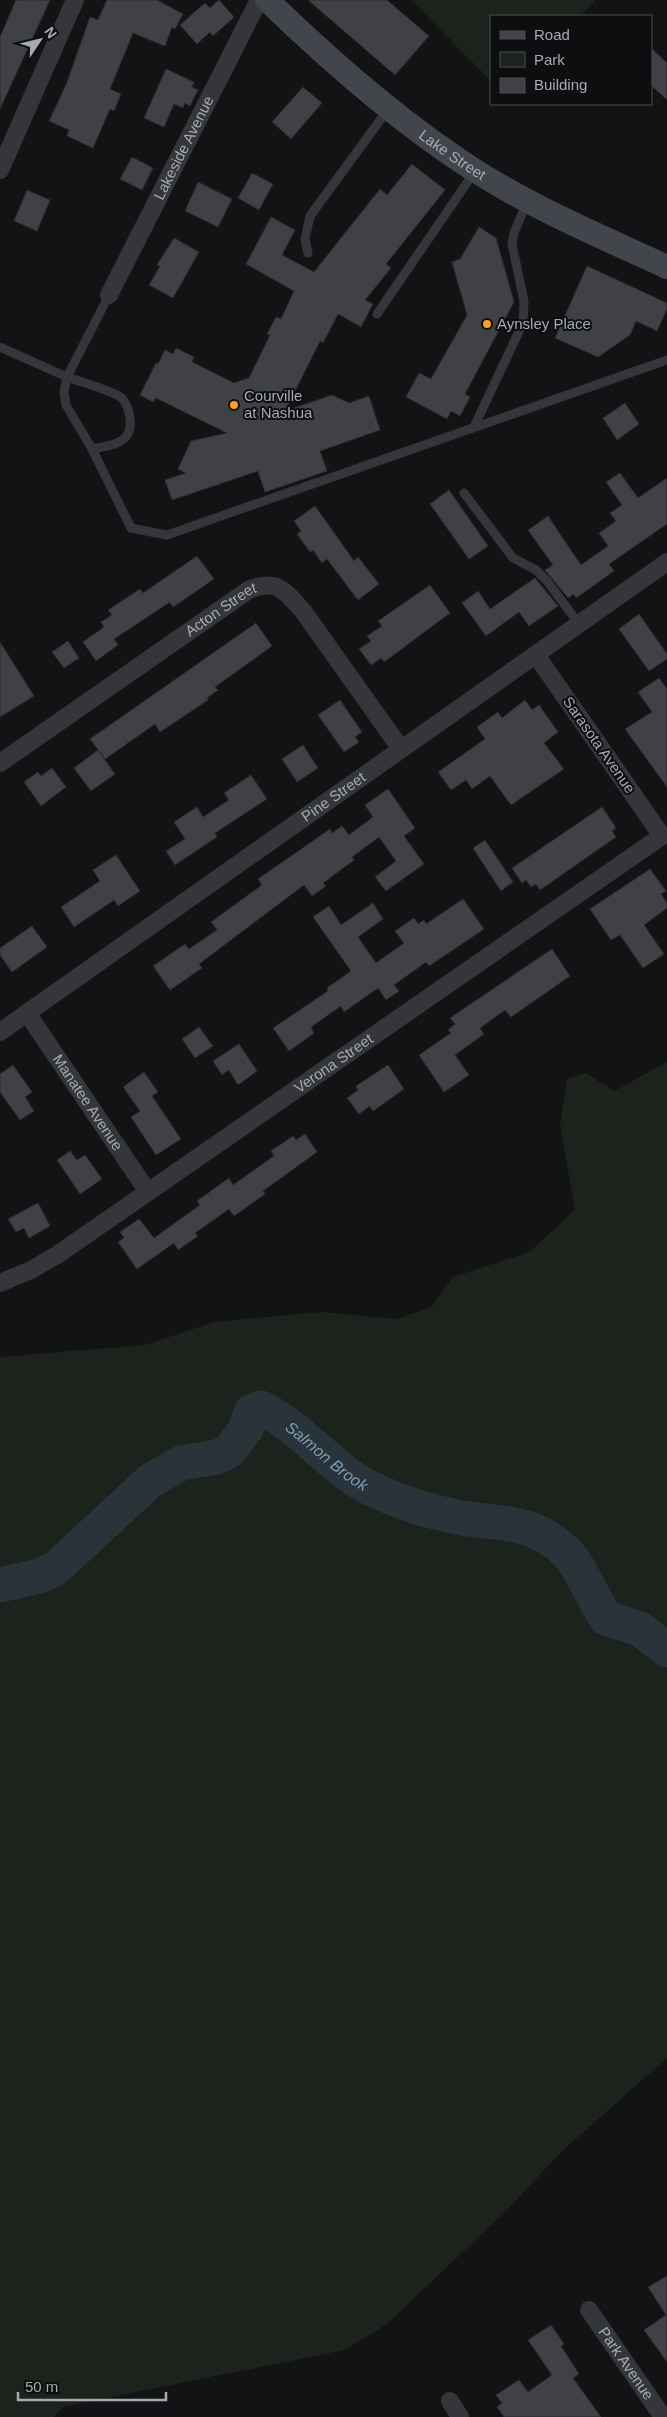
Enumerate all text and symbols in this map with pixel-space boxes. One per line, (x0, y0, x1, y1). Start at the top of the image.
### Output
north arrow (15, 15, 65, 65)
legend (490, 15, 652, 105)
text: N (41, 24, 60, 41)
text: Road (534, 26, 570, 43)
text: Park (534, 51, 565, 68)
text: Building (534, 76, 587, 93)
street label: Lakeside Avenue (150, 93, 217, 202)
street label: Lake Street (416, 126, 490, 184)
place label: Aynsley Place (497, 315, 591, 332)
marker: Aynsley Place (481, 318, 493, 330)
place label: Courville at Nashua (244, 387, 313, 421)
marker: Courville at Nashua (228, 399, 240, 411)
street label: Acton Street (182, 578, 259, 639)
street label: Sarasota Avenue (560, 693, 639, 796)
street label: Pine Street (298, 768, 369, 825)
street label: Verona Street (291, 1029, 376, 1096)
street label: Manatee Avenue (49, 1051, 126, 1153)
water label: Salmon Brook (282, 1418, 372, 1495)
street label: Park Avenue (595, 2323, 657, 2403)
scale bar (18, 2370, 165, 2402)
text: 50 m (25, 2378, 58, 2395)

